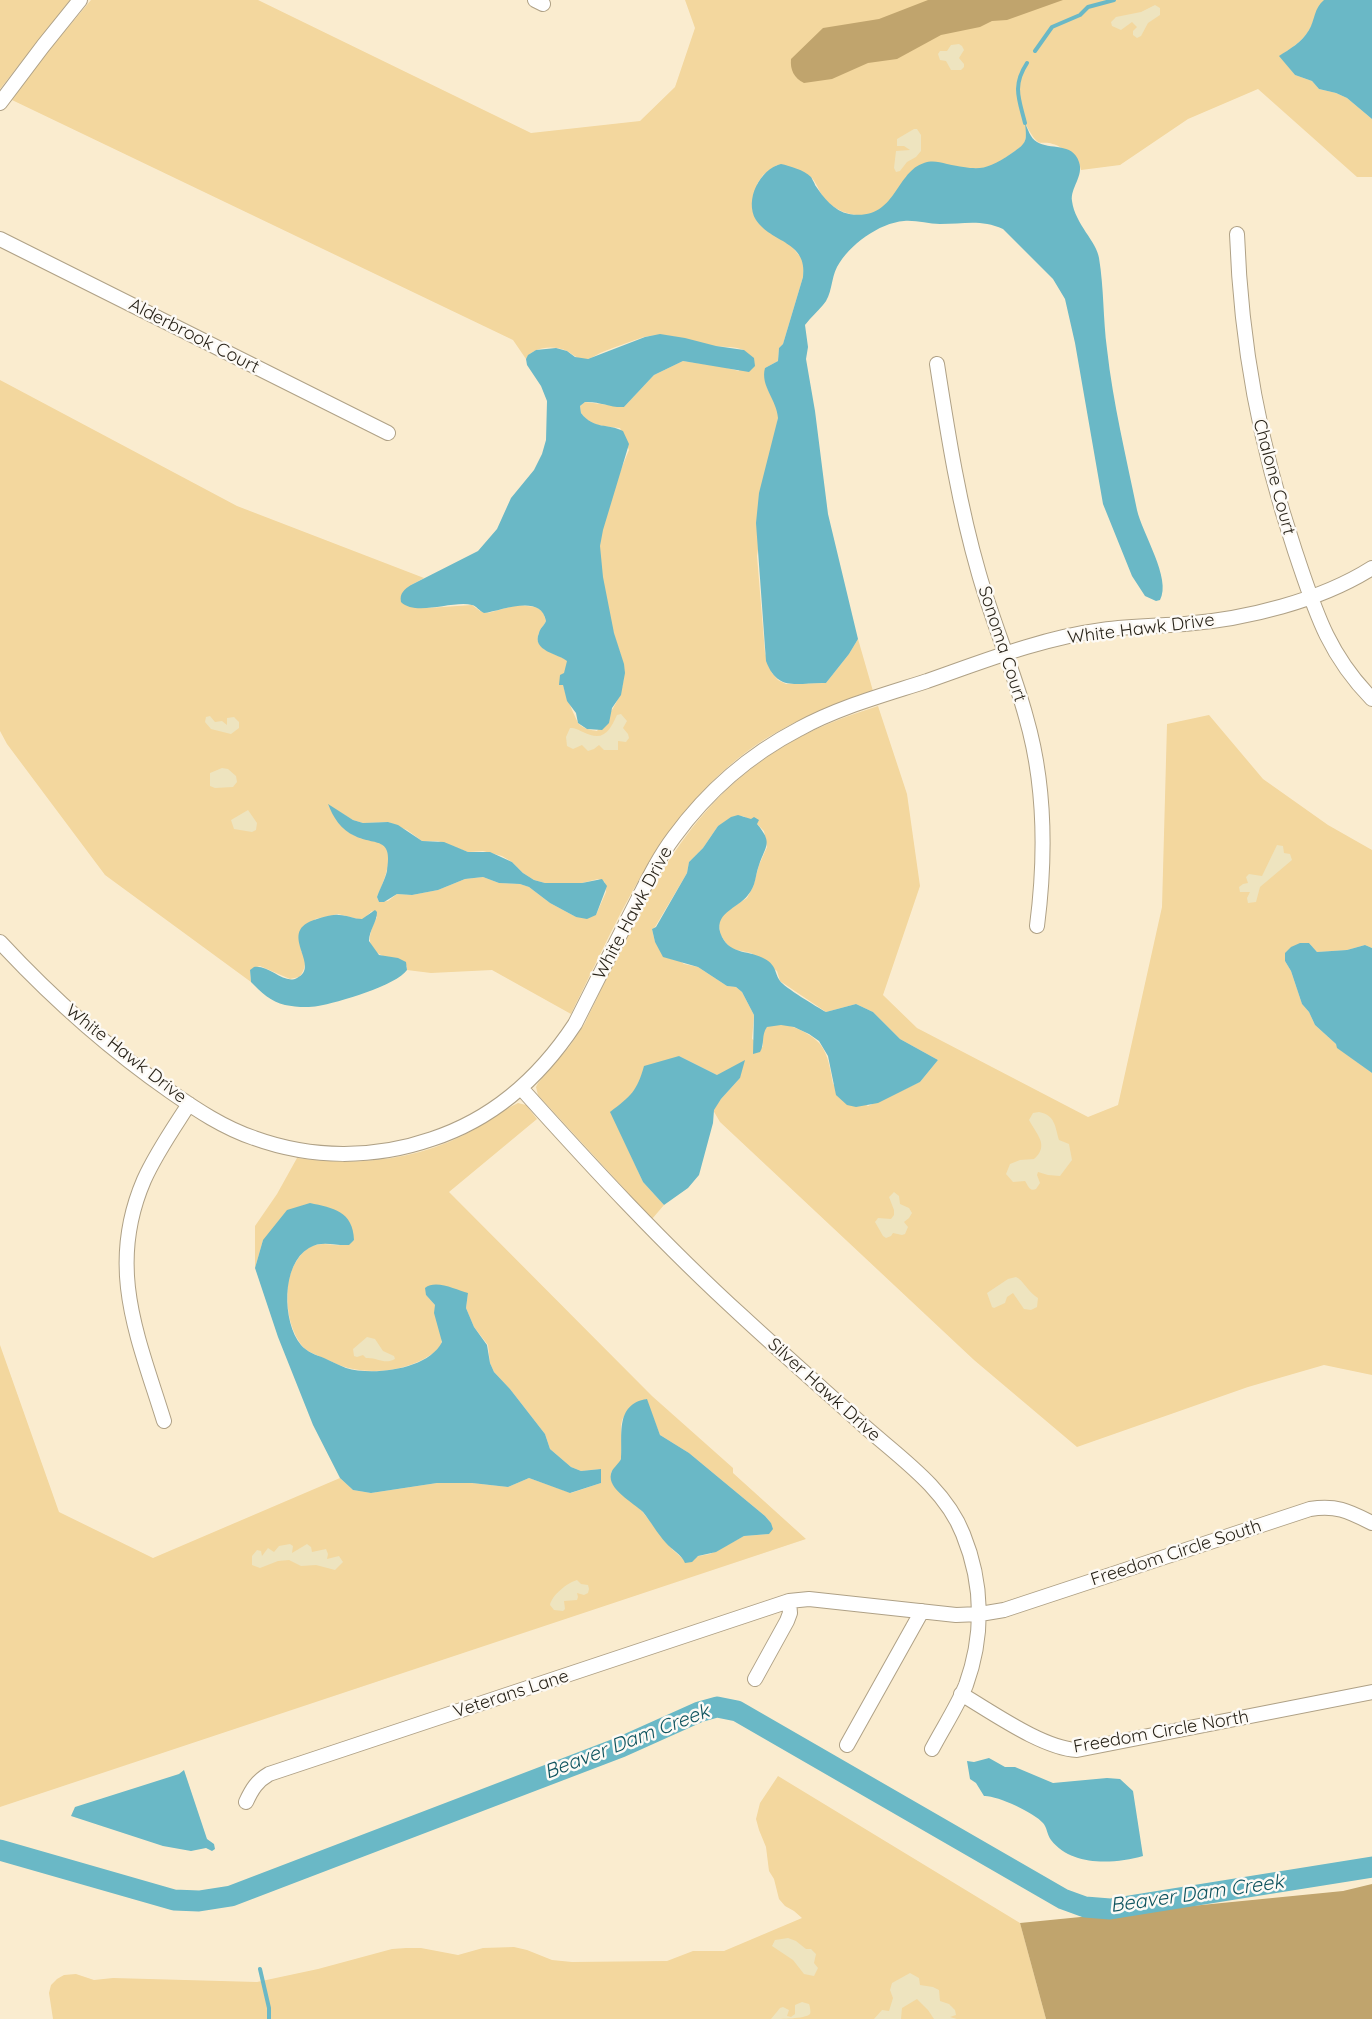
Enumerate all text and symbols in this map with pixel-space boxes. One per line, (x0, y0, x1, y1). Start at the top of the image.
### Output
street label: Alderbrook Court (125, 294, 263, 378)
street label: Chalone Court (1248, 417, 1300, 537)
street label: Sonoma Court (973, 583, 1031, 705)
street label: White Hawk Drive (1066, 609, 1216, 649)
street label: White Hawk Drive (589, 843, 677, 983)
street label: White Hawk Drive (61, 1000, 191, 1108)
street label: Silver Hawk Drive (763, 1334, 885, 1446)
street label: Freedom Circle South (1088, 1515, 1264, 1591)
street label: Veterans Lane (450, 1665, 572, 1723)
water label: Beaver Dam Creek (541, 1699, 713, 1785)
street label: Freedom Circle North (1072, 1706, 1250, 1758)
water label: Beaver Dam Creek (1109, 1870, 1285, 1918)

